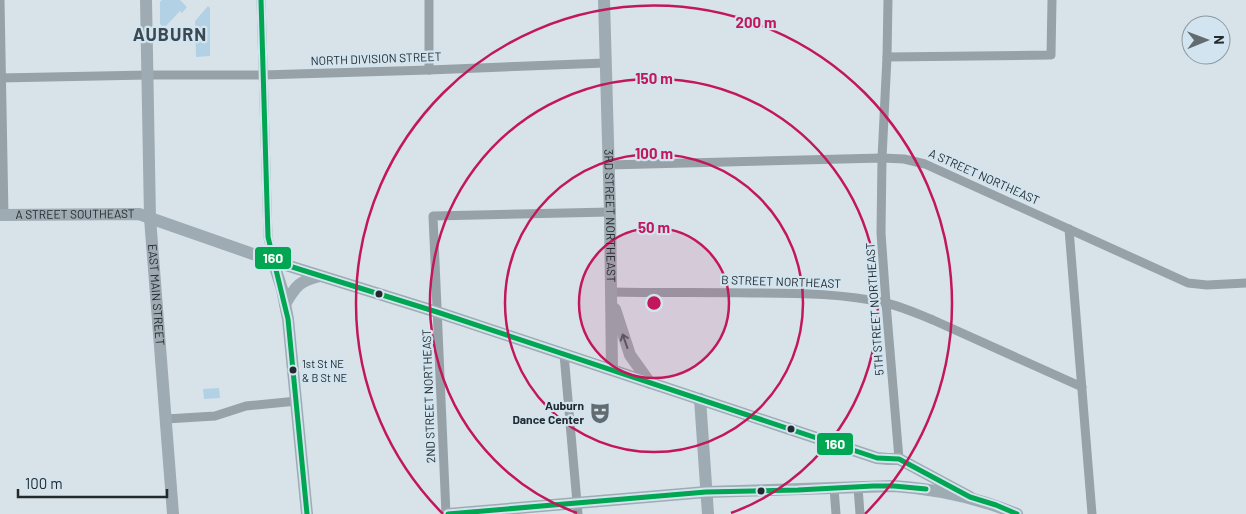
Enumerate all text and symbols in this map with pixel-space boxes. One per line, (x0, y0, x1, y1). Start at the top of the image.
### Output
text: 200 m (735, 13, 777, 31)
north arrow (1181, 15, 1231, 65)
district label: AUBURN (133, 23, 207, 45)
text: N (1211, 35, 1228, 45)
street label: NORTH DIVISION STREET (310, 49, 442, 67)
text: 150 m (635, 69, 673, 87)
text: 100 m (635, 144, 673, 162)
street label: A STREET NORTHEAST (927, 145, 1042, 207)
street label: 3RD STREET NORTHEAST (602, 149, 619, 283)
street label: A STREET SOUTHEAST (15, 206, 135, 221)
text: 50 m (638, 218, 670, 236)
street label: 5TH STREET NORTHEAST (862, 242, 886, 376)
street label: EAST MAIN STREET (146, 243, 168, 346)
line badge: 160 (254, 246, 292, 270)
text: 160 (263, 249, 283, 266)
street label: B STREET NORTHEAST (721, 272, 841, 290)
unlabelled marker (374, 289, 384, 299)
centre of rings (645, 294, 663, 312)
street label: 2ND STREET NORTHEAST (419, 329, 437, 463)
one-way arrow (620, 333, 630, 349)
place label: 1st St NE & B St NE (302, 357, 347, 384)
marker: 1st St NE & B St NE (288, 365, 298, 375)
place label: Auburn Dance Center (512, 398, 584, 426)
theatre icon: Auburn Dance Center (587, 400, 613, 426)
unlabelled marker (786, 424, 796, 434)
line badge: 160 (816, 432, 854, 456)
text: 160 (825, 435, 845, 452)
scale bar (18, 466, 166, 498)
text: 100 m (25, 474, 63, 492)
unlabelled marker (756, 486, 766, 496)

